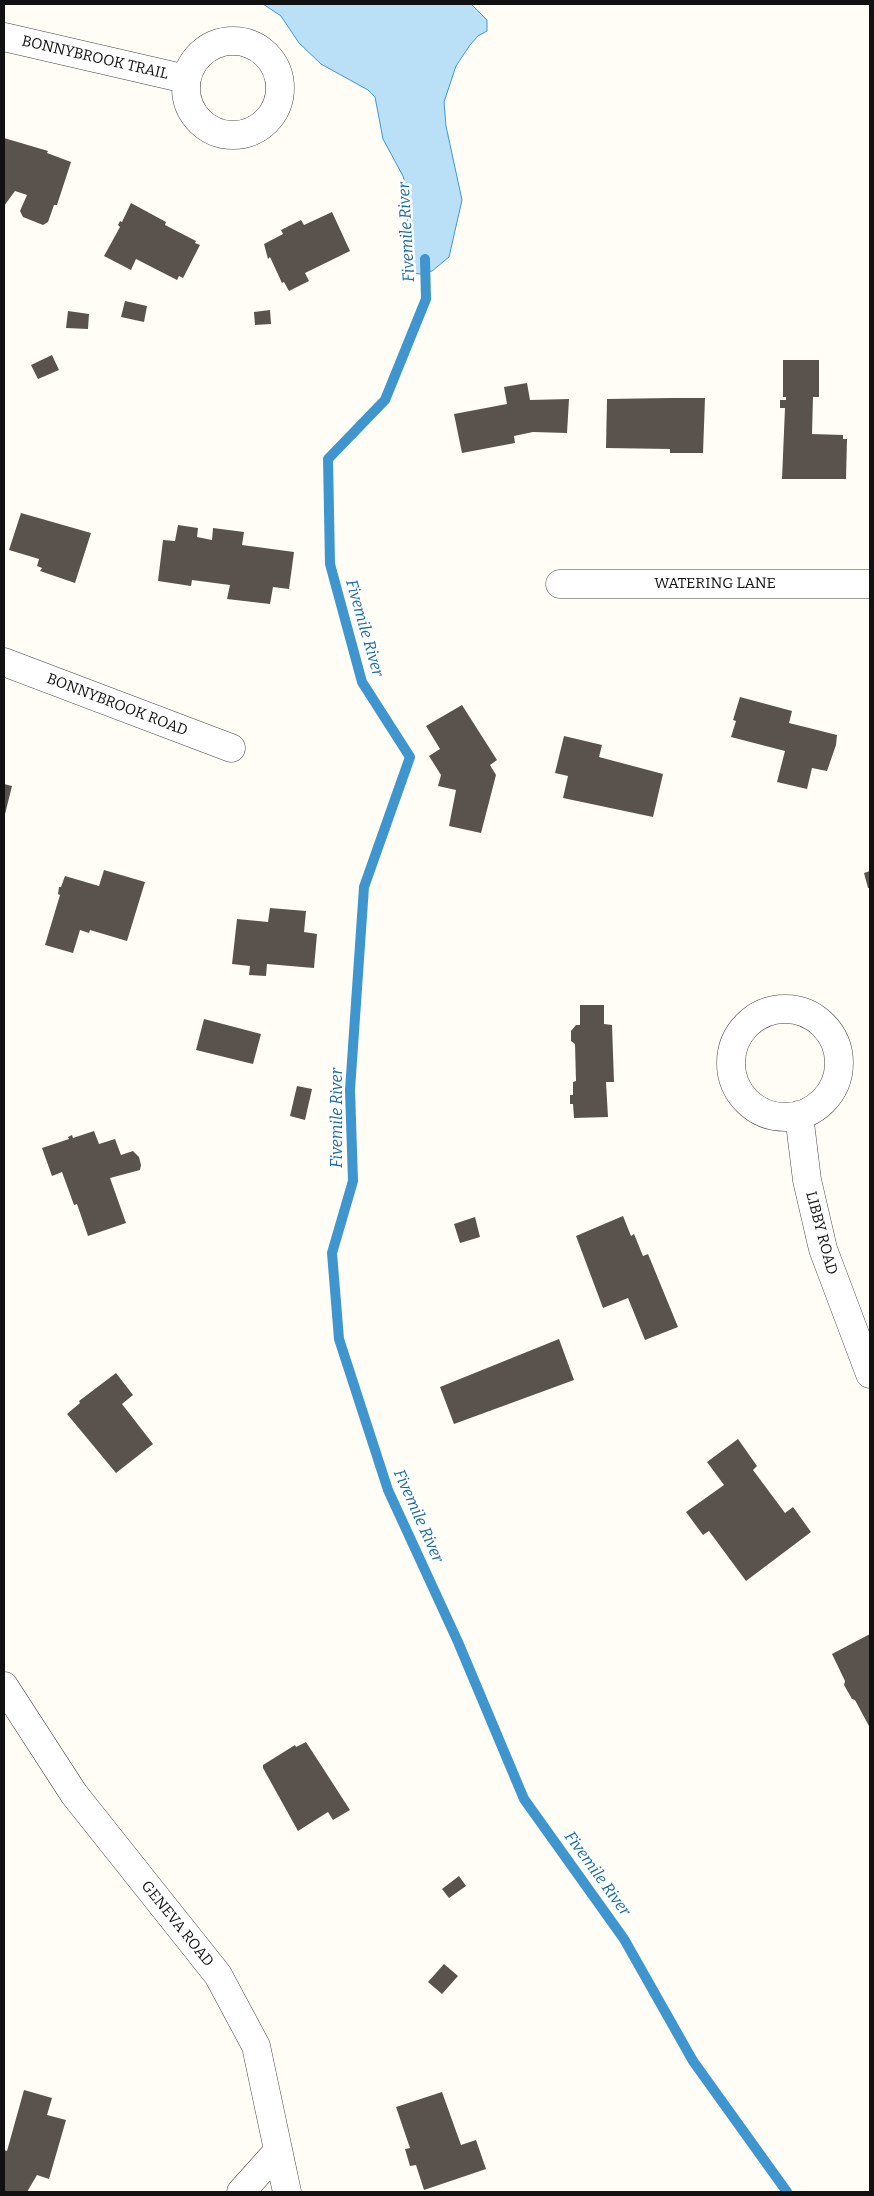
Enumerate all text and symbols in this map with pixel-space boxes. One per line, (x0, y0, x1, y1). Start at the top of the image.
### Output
street label: BONNYBROOK TRAIL (20, 32, 170, 84)
water label: Fivemile River (395, 182, 419, 282)
street label: WATERING LANE (654, 575, 776, 593)
water label: Fivemile River (341, 577, 387, 679)
street label: BONNYBROOK ROAD (44, 670, 190, 740)
water label: Fivemile River (328, 1068, 348, 1168)
street label: LIBBY ROAD (801, 1189, 841, 1277)
water label: Fivemile River (389, 1466, 447, 1566)
water label: Fivemile River (560, 1828, 634, 1920)
street label: GENEVA ROAD (137, 1877, 217, 1971)

